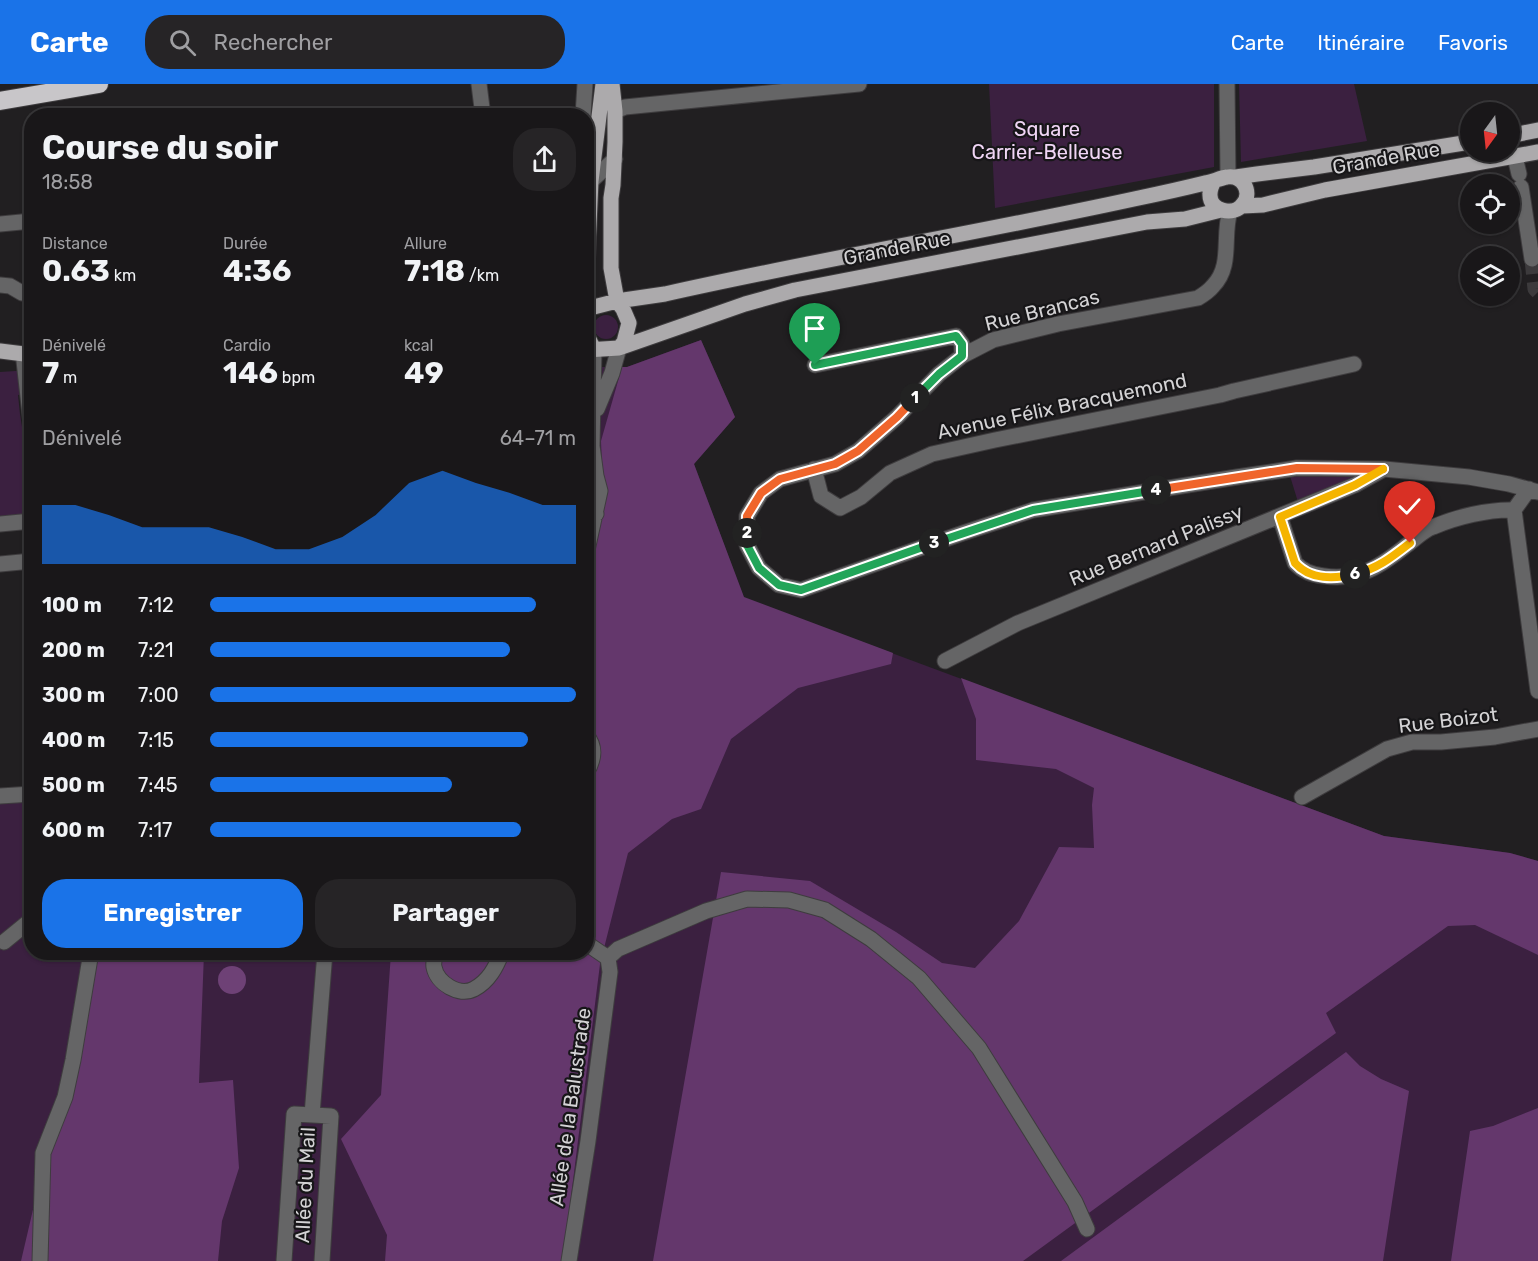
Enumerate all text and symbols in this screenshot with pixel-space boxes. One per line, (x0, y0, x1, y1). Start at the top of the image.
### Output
search box (145, 15, 565, 69)
text: Carte (30, 26, 109, 59)
icon: search (166, 26, 199, 59)
text: Rechercher (214, 29, 332, 56)
text: Carte (1231, 30, 1284, 55)
text: Itinéraire (1317, 30, 1405, 55)
text: Favoris (1438, 30, 1508, 55)
north arrow (1460, 102, 1520, 162)
map controls (1460, 102, 1520, 306)
park label: Square Carrier-Belleuse (972, 117, 1122, 164)
text: Course du soir (42, 128, 278, 167)
button: share (513, 128, 576, 191)
street label: Grande Rue (1330, 137, 1442, 179)
text: 18:58 (42, 170, 93, 194)
button: locate (1460, 174, 1520, 234)
street label: Grande Rue (841, 226, 953, 270)
text: Distance (42, 234, 108, 253)
text: Durée (223, 234, 268, 253)
text: Allure (404, 234, 447, 253)
button: layers (1460, 246, 1520, 306)
text: 0.63 (42, 253, 110, 289)
text: 4:36 (223, 253, 292, 289)
text: 7:18 (404, 253, 465, 289)
text: km (110, 266, 136, 285)
text: /km (465, 266, 499, 285)
street label: Rue Brancas (982, 284, 1102, 336)
pin (789, 303, 840, 365)
icon: arrive (798, 312, 831, 345)
text: Dénivelé (42, 336, 106, 355)
text: Cardio (223, 336, 271, 355)
text: kcal (404, 336, 433, 355)
text: 7 (42, 355, 59, 391)
text: 146 (223, 355, 278, 391)
text: 49 (404, 355, 444, 391)
text: m (59, 368, 77, 387)
text: bpm (278, 368, 315, 387)
street label: Avenue Félix Bracquemond (935, 368, 1189, 444)
pin: 1 (900, 383, 930, 413)
text: 1 (911, 388, 919, 407)
text: Dénivelé (42, 426, 122, 450)
text: 64–71 m (500, 426, 576, 450)
pin: 4 (1141, 475, 1171, 505)
text: 4 (1151, 480, 1161, 499)
pin (1384, 481, 1435, 543)
icon: check (1393, 490, 1426, 523)
street label: Rue Bernard Palissy (1066, 499, 1246, 591)
pin: 2 (732, 518, 762, 548)
text: 2 (742, 523, 752, 542)
pin: 3 (919, 528, 949, 558)
text: 3 (929, 533, 939, 552)
pin: 6 (1340, 559, 1370, 589)
text: 6 (1350, 564, 1360, 583)
text: 100 m (42, 593, 102, 617)
text: 7:12 (138, 593, 174, 617)
text: 200 m (42, 638, 105, 662)
text: 7:21 (138, 638, 174, 662)
text: 300 m (42, 683, 105, 707)
text: 7:00 (138, 683, 179, 707)
street label: Rue Boizot (1397, 702, 1499, 738)
text: 400 m (42, 728, 105, 752)
text: 7:15 (138, 728, 174, 752)
text: 500 m (42, 773, 105, 797)
text: 7:45 (138, 773, 178, 797)
text: 600 m (42, 818, 105, 842)
text: 7:17 (138, 818, 172, 842)
button: Enregistrer (42, 879, 303, 948)
button: Partager (315, 879, 576, 948)
street label: Allée de la Balustrade (544, 1006, 596, 1208)
street label: Allée du Mail (290, 1127, 320, 1243)

